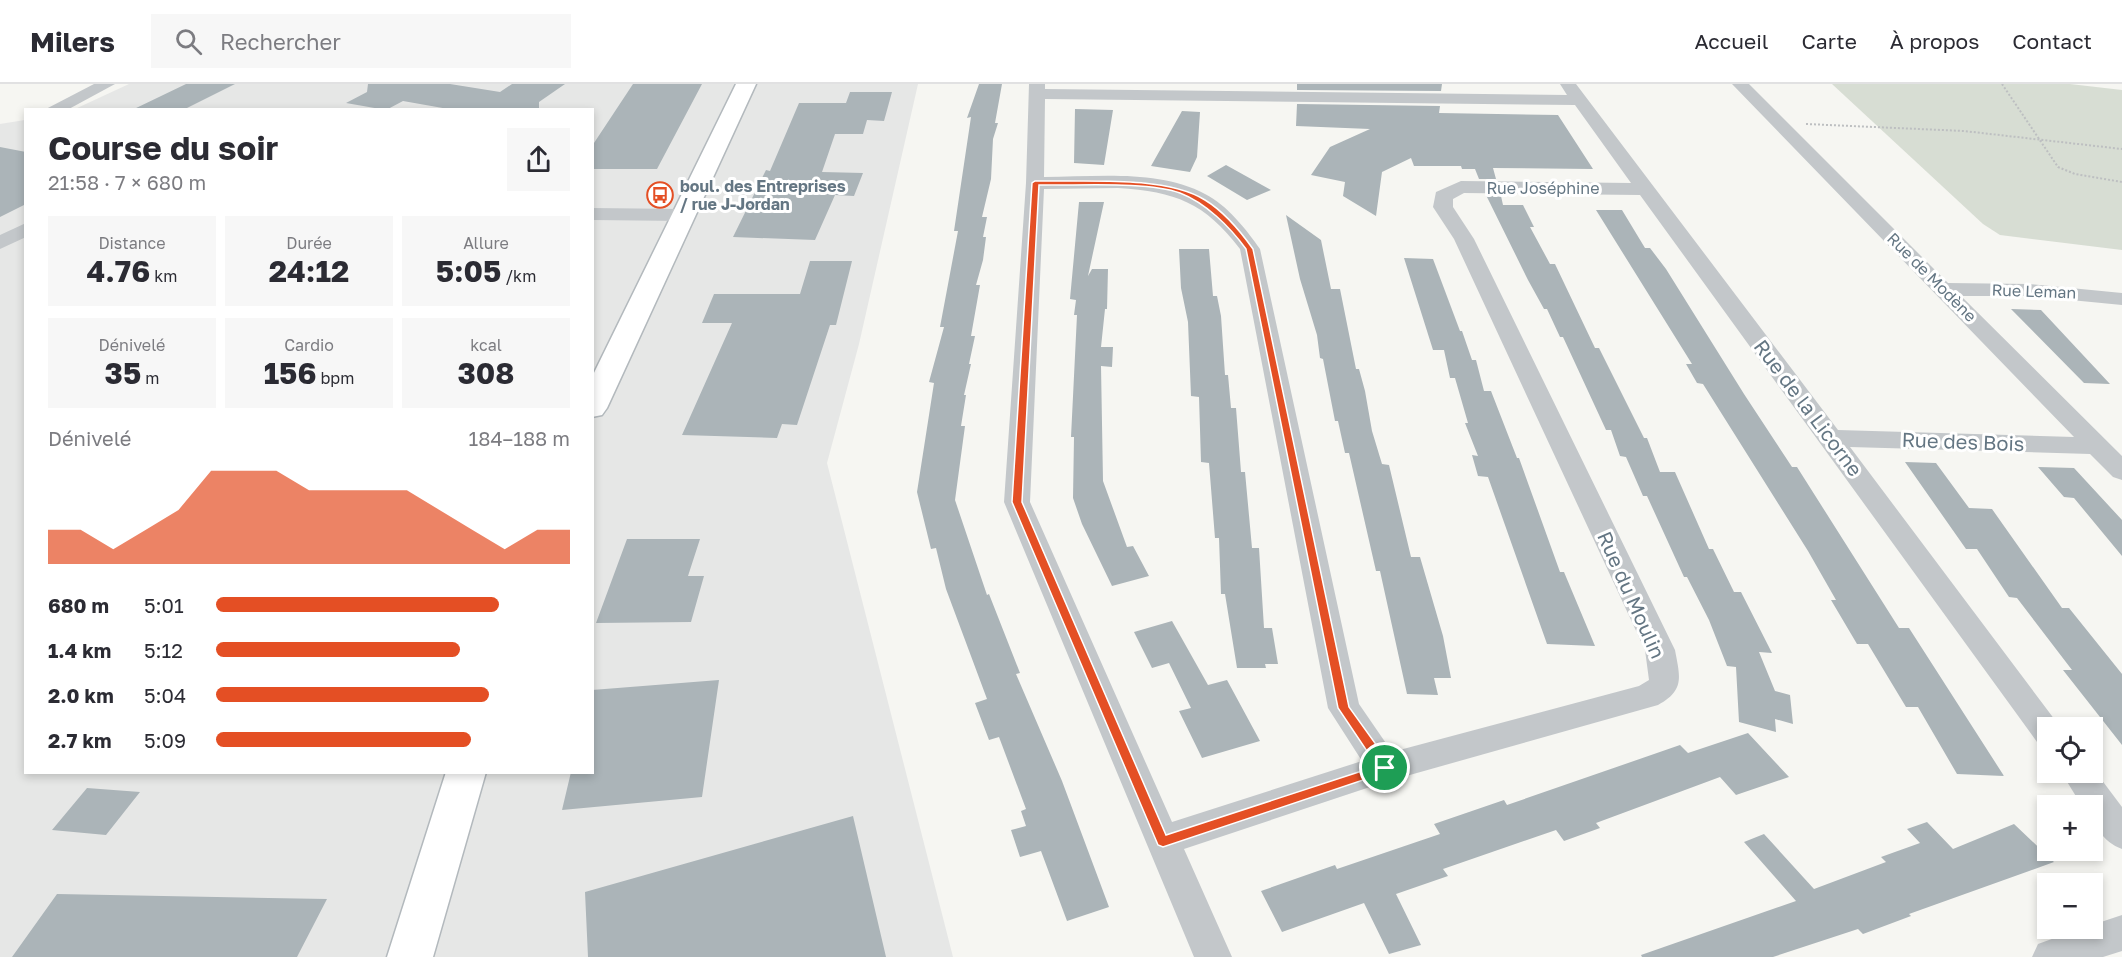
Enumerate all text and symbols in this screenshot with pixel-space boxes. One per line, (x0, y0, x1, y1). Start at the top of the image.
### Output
search box (151, 14, 571, 68)
text: Milers (30, 25, 115, 58)
icon: search (172, 25, 205, 58)
text: Rechercher (220, 28, 341, 55)
text: Accueil (1695, 28, 1768, 54)
text: Carte (1801, 28, 1857, 54)
text: À propos (1890, 28, 1979, 54)
text: Contact (2012, 28, 2092, 54)
text: Course du soir (48, 128, 278, 167)
button: share (507, 128, 570, 191)
text: 21:58 · 7 × 680 m (48, 170, 206, 194)
place label: boul. des Entreprises / rue J-Jordan (680, 176, 846, 214)
street label: Rue Joséphine (1487, 178, 1599, 198)
bus stop icon: boul. des Entreprises / rue J-Jordan (645, 180, 675, 210)
street label: Rue de Modène (1883, 228, 1981, 326)
text: Distance (98, 233, 166, 253)
text: Durée (286, 233, 332, 253)
text: Allure (463, 233, 509, 253)
text: 4.76 (87, 253, 150, 289)
text: 24:12 (269, 253, 349, 289)
text: 5:05 (436, 253, 501, 289)
text: km (150, 266, 177, 286)
text: /km (501, 266, 536, 286)
street label: Rue Leman (1991, 280, 2077, 302)
street label: Rue de la Licorne (1750, 334, 1868, 480)
text: Dénivelé (99, 335, 165, 355)
text: Cardio (284, 335, 334, 355)
text: kcal (470, 335, 502, 355)
text: 35 (105, 355, 141, 391)
text: 156 (264, 355, 316, 391)
text: 308 (458, 355, 515, 391)
text: m (141, 368, 159, 388)
text: bpm (316, 368, 354, 388)
text: Dénivelé (48, 426, 131, 450)
text: 184–188 m (469, 426, 570, 450)
street label: Rue des Bois (1901, 427, 2025, 455)
street label: Rue du Moulin (1593, 527, 1671, 662)
text: 680 m (48, 593, 109, 617)
text: 5:01 (144, 593, 184, 617)
text: 1.4 km (48, 638, 111, 662)
text: 5:12 (144, 638, 183, 662)
text: 2.0 km (48, 683, 114, 707)
text: 5:04 (144, 683, 186, 707)
map controls (2037, 717, 2103, 939)
button: locate (2037, 717, 2103, 783)
text: 2.7 km (48, 728, 112, 752)
text: 5:09 (144, 728, 186, 752)
pin (1359, 742, 1410, 793)
icon: arrive (1368, 751, 1401, 784)
button: + (2037, 795, 2103, 861)
button: − (2037, 873, 2103, 939)

